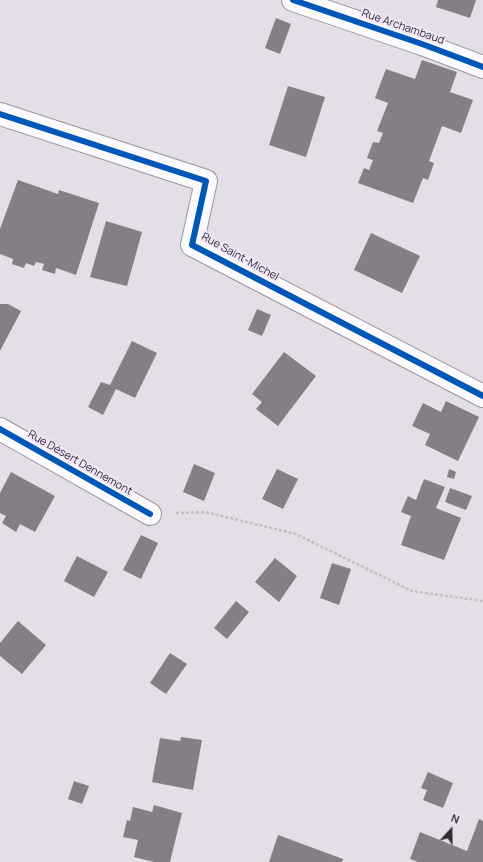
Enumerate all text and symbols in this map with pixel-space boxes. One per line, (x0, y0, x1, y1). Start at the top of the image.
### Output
street label: Rue Archambaud (360, 7, 446, 47)
street label: Rue Saint-Michel (199, 230, 281, 284)
street label: Rue Désert Dennemont (25, 428, 135, 498)
north arrow (431, 810, 471, 850)
text: N (449, 810, 462, 827)

